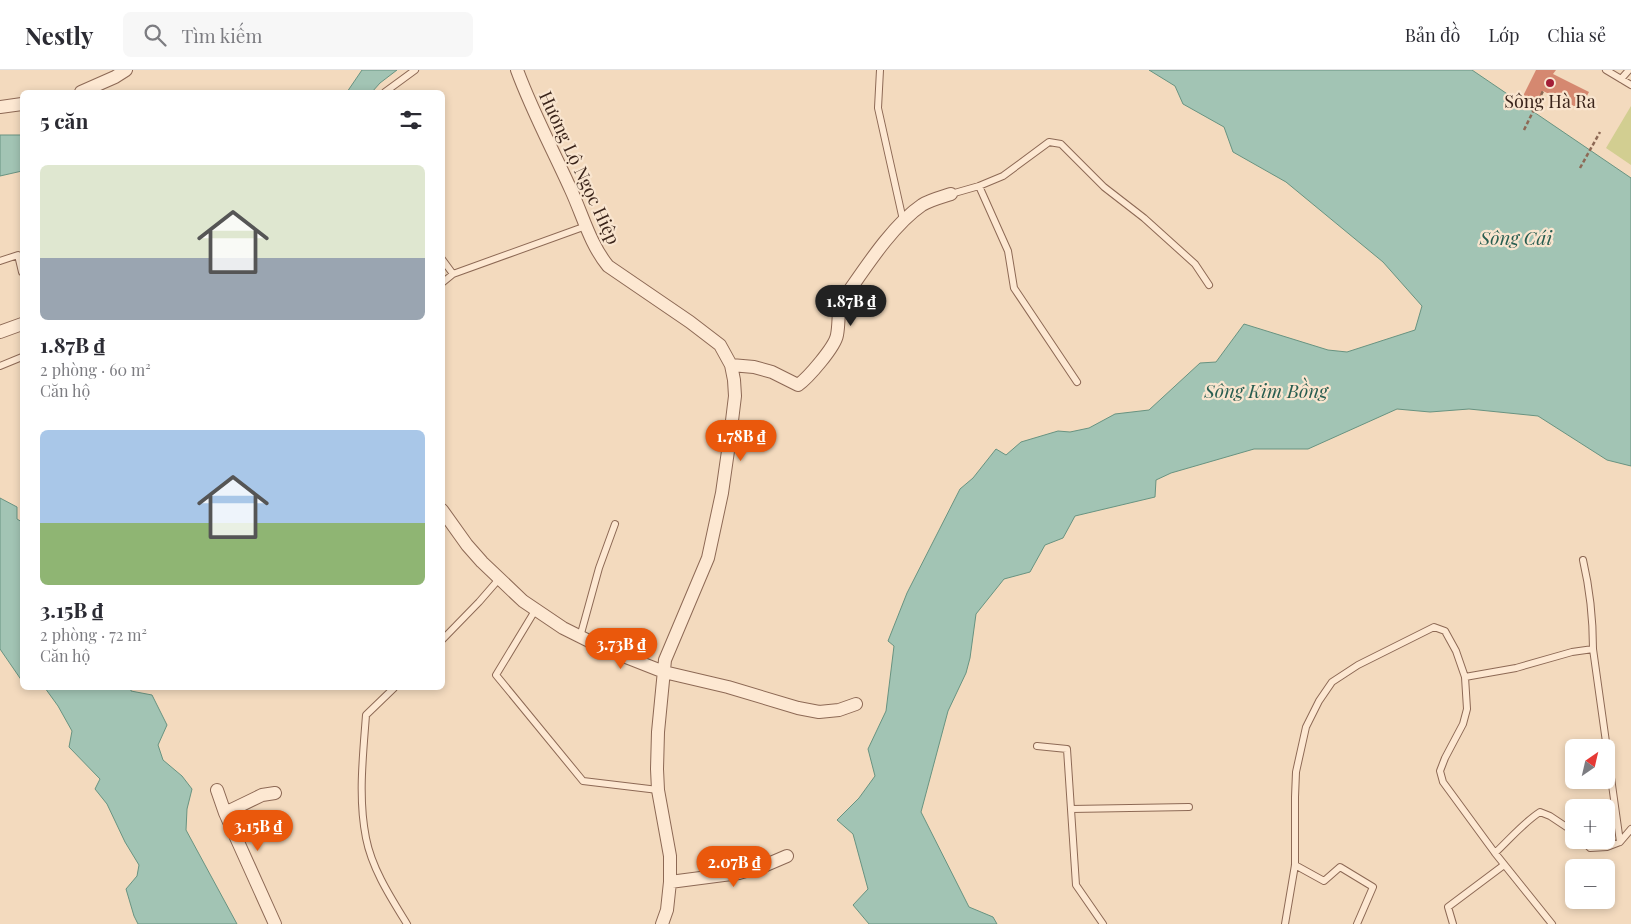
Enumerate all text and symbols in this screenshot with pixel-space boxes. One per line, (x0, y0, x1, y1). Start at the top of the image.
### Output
search box (123, 12, 473, 57)
text: Nestly (25, 19, 93, 51)
icon: search (141, 21, 169, 49)
text: Tìm kiếm (181, 22, 262, 48)
text: Bản đồ (1405, 23, 1460, 47)
text: Lớp (1488, 23, 1519, 47)
text: Chia sẻ (1547, 23, 1606, 47)
marker: Sông Hà Ra (1544, 77, 1556, 89)
street label: Hương Lộ Ngọc Hiệp (534, 87, 626, 248)
place label: Sông Hà Ra (1504, 89, 1596, 113)
text: 5 căn (40, 106, 88, 134)
icon: filters (397, 106, 425, 134)
icon: home (188, 197, 278, 287)
water label: Sông Cái (1479, 224, 1554, 250)
pin: 1.87B ₫ (805, 284, 897, 327)
text: 1.87B ₫ (826, 290, 876, 311)
text: 1.87B ₫ (40, 330, 105, 358)
text: 2 phòng · 60 m² (40, 359, 151, 380)
water label: Sông Kim Bồng (1203, 377, 1329, 403)
text: Căn hộ (40, 380, 90, 401)
pin: 1.78B ₫ (695, 420, 787, 462)
text: 1.78B ₫ (716, 425, 766, 446)
icon: home (188, 462, 278, 552)
text: 3.15B ₫ (40, 595, 103, 623)
text: 2 phòng · 72 m² (40, 624, 147, 645)
pin: 3.73B ₫ (575, 628, 667, 670)
text: 3.73B ₫ (596, 633, 646, 654)
text: Căn hộ (40, 645, 90, 666)
north arrow (1565, 739, 1615, 789)
map controls (1565, 739, 1615, 909)
button: + (1565, 799, 1615, 849)
pin: 3.15B ₫ (212, 810, 304, 852)
text: 3.15B ₫ (234, 815, 282, 836)
pin: 2.07B ₫ (688, 846, 780, 888)
text: 2.07B ₫ (708, 851, 760, 872)
button: − (1565, 859, 1615, 909)

